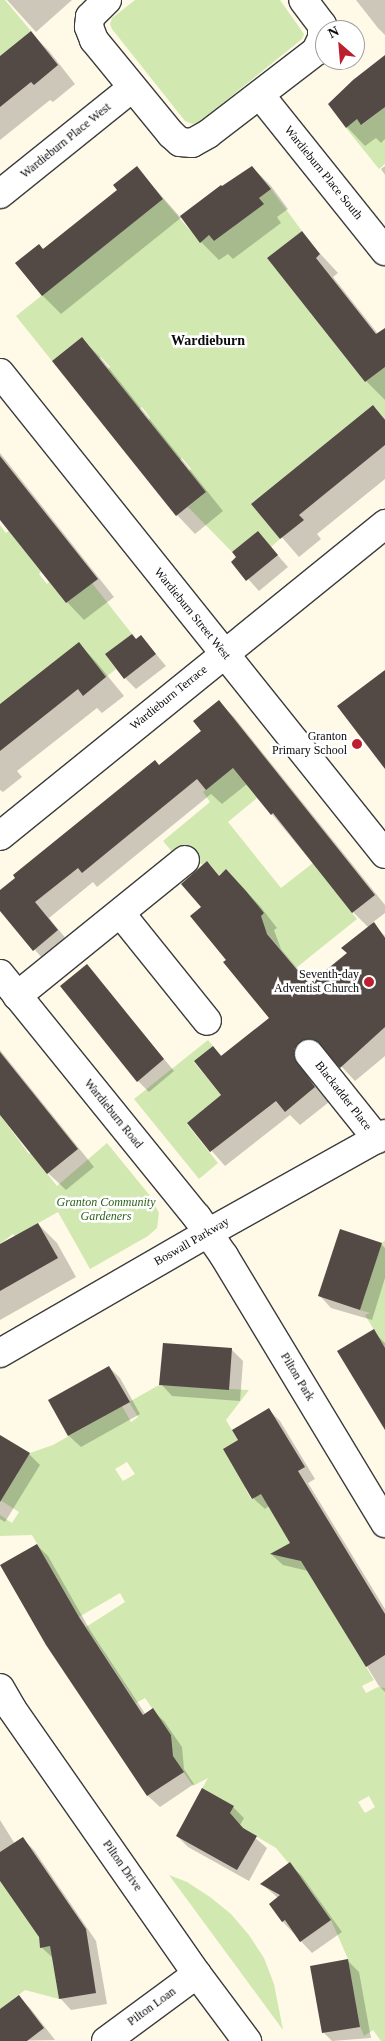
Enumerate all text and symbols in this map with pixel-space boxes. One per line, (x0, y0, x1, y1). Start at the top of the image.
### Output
north arrow (315, 20, 365, 70)
text: N (326, 23, 341, 41)
street label: Wardieburn Place West (18, 100, 114, 182)
street label: Wardieburn Place South (281, 123, 365, 223)
district label: Wardieburn (171, 333, 245, 349)
street label: Wardieburn Street West (151, 565, 233, 663)
street label: Wardieburn Terrace (128, 662, 210, 734)
place label: Granton Primary School (272, 730, 347, 758)
marker: Granton Primary School (351, 738, 363, 750)
place label: Seventh-day Adventist Church (274, 968, 359, 996)
marker: Seventh-day Adventist Church (363, 976, 375, 988)
street label: Blackadder Place (312, 1059, 374, 1133)
street label: Wardieburn Road (81, 1077, 145, 1151)
park label: Granton Community Gardeners (56, 1196, 156, 1224)
street label: Boswall Parkway (152, 1215, 232, 1269)
street label: Pilton Park (277, 1350, 317, 1404)
street label: Pilton Drive (99, 1838, 145, 1894)
street label: Pilton Loan (125, 1985, 179, 2029)

